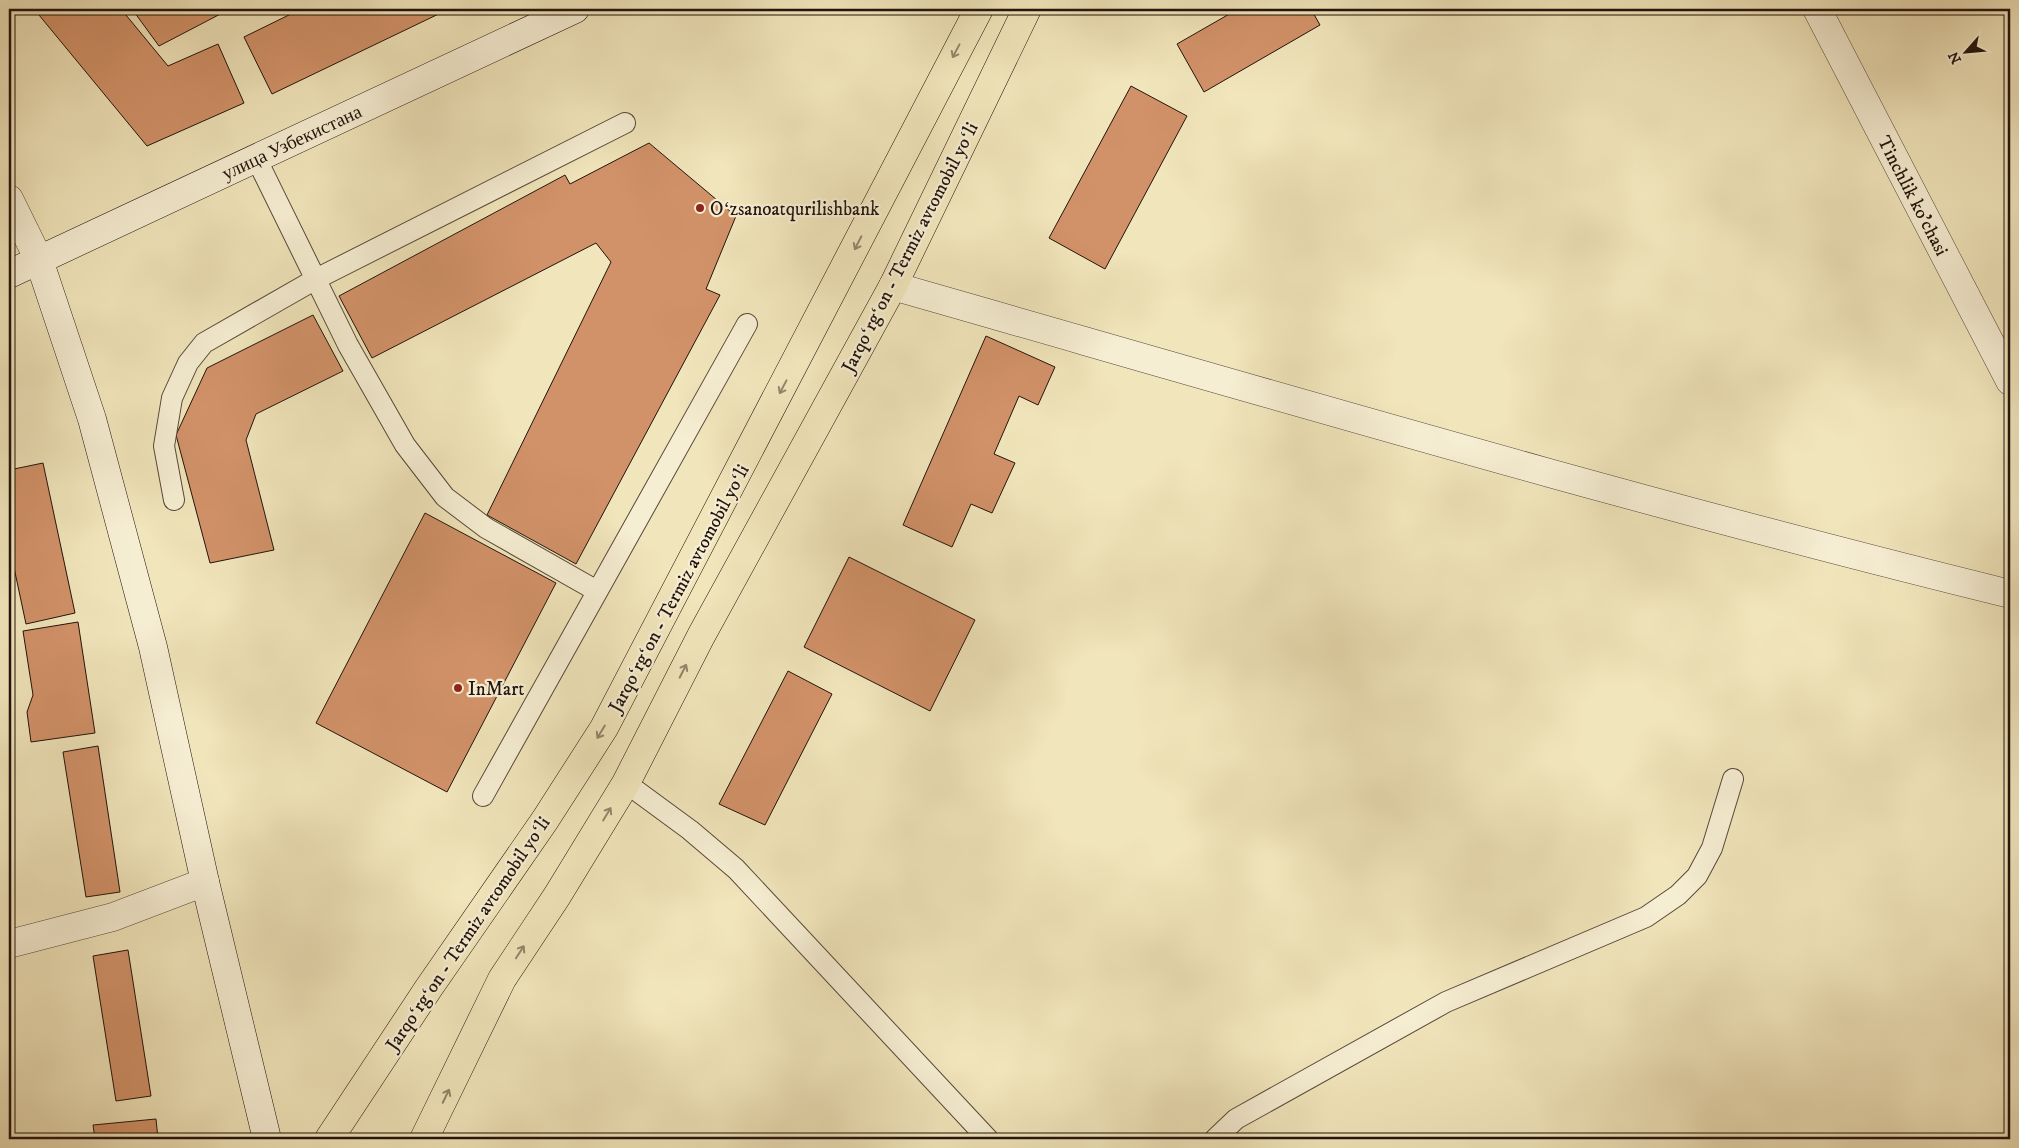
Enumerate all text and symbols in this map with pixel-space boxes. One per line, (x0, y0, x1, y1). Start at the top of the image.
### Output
north arrow (1942, 28, 1992, 78)
one-way arrow (950, 44, 960, 58)
text: N (1944, 48, 1966, 67)
street label: улица Узбекистана (219, 100, 366, 186)
street label: Jarqoʻrgʻon - Termiz avtomobil yoʻli (836, 119, 985, 379)
street label: Tinchlik ko'chasi (1872, 132, 1953, 260)
place label: Oʻzsanoatqurilishbank (710, 198, 880, 222)
marker: Oʻzsanoatqurilishbank (694, 202, 706, 214)
one-way arrow (853, 235, 862, 250)
one-way arrow (778, 379, 787, 394)
street label: Jarqoʻrgʻon - Termiz avtomobil yoʻli (603, 461, 756, 719)
one-way arrow (679, 664, 688, 679)
place label: InMart (468, 678, 524, 701)
marker: InMart (452, 682, 464, 694)
one-way arrow (595, 725, 605, 739)
one-way arrow (602, 808, 612, 822)
street label: Jarqoʻrgʻon - Termiz avtomobil yoʻli (380, 812, 556, 1058)
one-way arrow (516, 945, 526, 959)
one-way arrow (442, 1089, 451, 1104)

